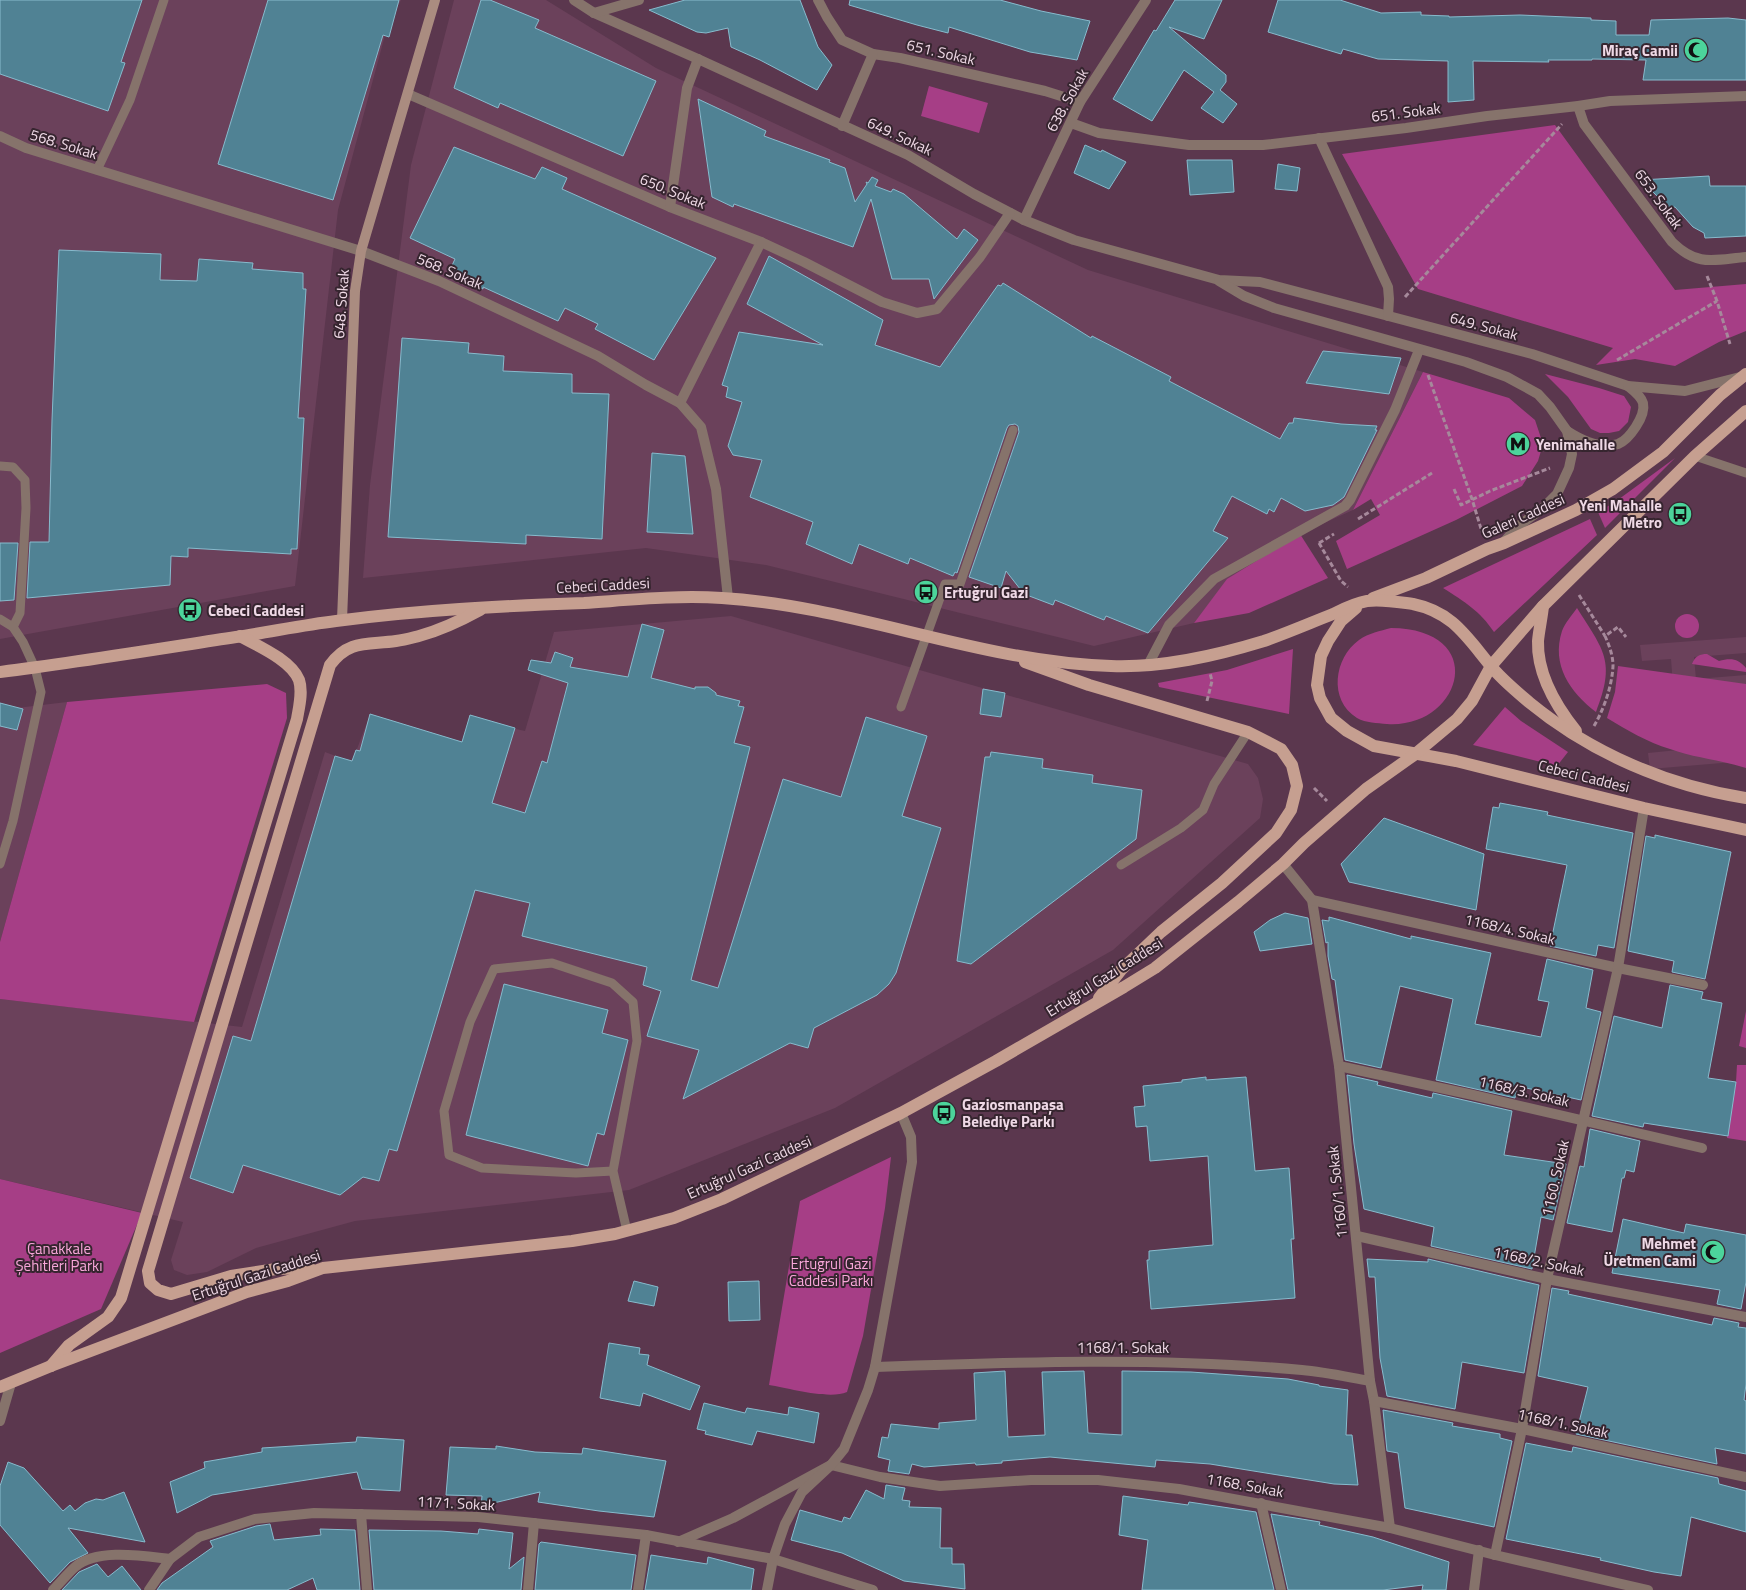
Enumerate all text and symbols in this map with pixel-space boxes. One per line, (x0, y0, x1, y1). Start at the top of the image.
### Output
street label: 651. Sokak (904, 33, 978, 71)
mosque icon: Miraç Camii (1683, 37, 1709, 63)
place label: Miraç Camii (1602, 39, 1678, 62)
street label: 638. Sokak (1040, 64, 1094, 136)
street label: 651. Sokak (1370, 96, 1442, 128)
street label: 649. Sokak (864, 111, 936, 161)
street label: 568. Sokak (27, 123, 101, 165)
street label: 653. Sokak (1629, 164, 1689, 234)
street label: 650. Sokak (636, 167, 710, 215)
street label: 568. Sokak (413, 247, 487, 295)
street label: 648. Sokak (327, 268, 355, 340)
street label: 649. Sokak (1447, 306, 1521, 346)
metro station icon: Yenimahalle (1505, 431, 1531, 457)
place label: Yenimahalle (1536, 433, 1615, 456)
street label: Galeri Caddesi (1478, 487, 1568, 545)
place label: Yeni Mahalle Metro (1579, 494, 1662, 534)
bus stop icon: Yeni Mahalle Metro (1667, 501, 1693, 527)
street label: Cebeci Caddesi (556, 571, 650, 599)
bus stop icon: Ertuğrul Gazi (913, 579, 939, 605)
place label: Ertuğrul Gazi (944, 581, 1028, 604)
bus stop icon: Cebeci Caddesi (177, 597, 203, 623)
place label: Cebeci Caddesi (208, 599, 304, 622)
street label: Cebeci Caddesi (1536, 754, 1632, 798)
street label: 1168/4. Sokak (1462, 907, 1558, 951)
street label: Ertuğrul Gazi Caddesi (1041, 932, 1167, 1022)
street label: 1168/3. Sokak (1476, 1069, 1572, 1113)
place label: Gaziosmanpaşa Belediye Parkı (962, 1093, 1064, 1133)
bus stop icon: Gaziosmanpaşa Belediye Parkı (931, 1100, 957, 1126)
street label: Ertuğrul Gazi Caddesi (683, 1129, 815, 1205)
street label: 1160. Sokak (1535, 1137, 1575, 1219)
street label: 1160/1. Sokak (1321, 1145, 1353, 1239)
place label: Mehmet Üretmen Cami (1603, 1232, 1697, 1272)
park label: Çanakkale Şehitleri Parkı (15, 1237, 103, 1277)
mosque icon: Mehmet Üretmen Cami (1700, 1239, 1726, 1265)
street label: 1168/2. Sokak (1491, 1240, 1587, 1282)
street label: Ertuğrul Gazi Caddesi (189, 1243, 323, 1307)
park label: Ertuğrul Gazi Caddesi Parkı (789, 1252, 873, 1292)
street label: 1168/1. Sokak (1077, 1336, 1169, 1359)
street label: 1168/1. Sokak (1515, 1402, 1611, 1444)
street label: 1168. Sokak (1205, 1467, 1285, 1503)
street label: 1171. Sokak (416, 1489, 496, 1517)

